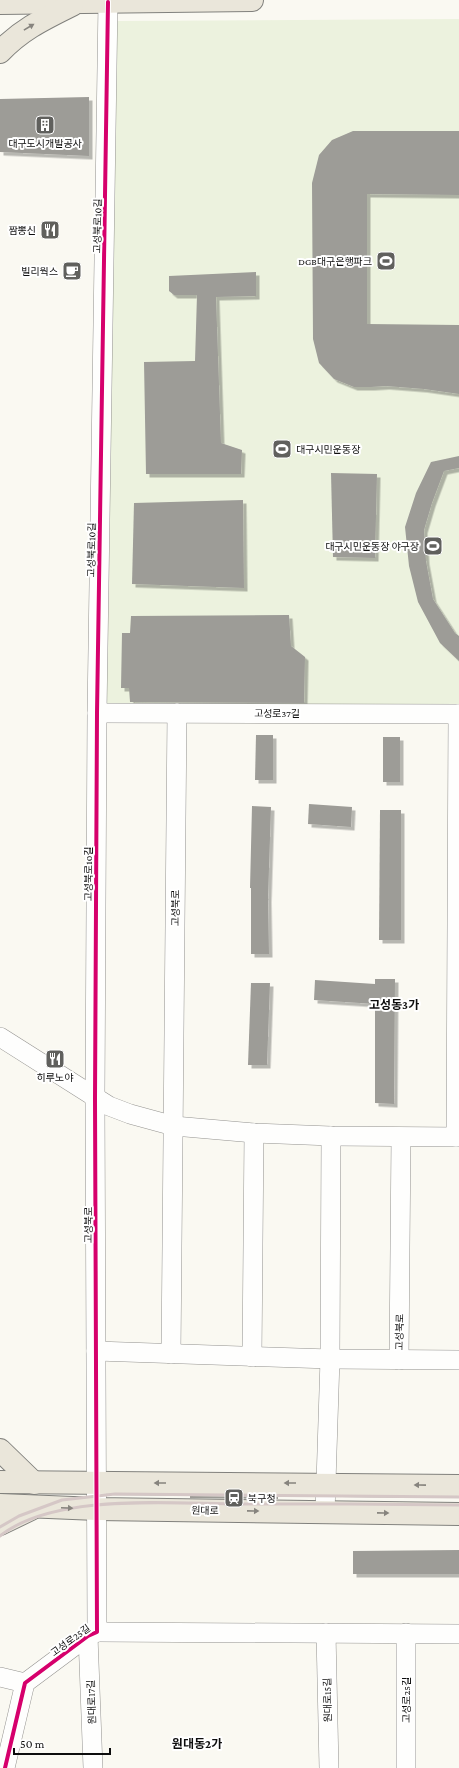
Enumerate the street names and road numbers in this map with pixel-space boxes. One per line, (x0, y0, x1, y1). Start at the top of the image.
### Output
street label: 고성북로10길 (92, 198, 103, 254)
street label: 고성북로10길 (86, 522, 97, 578)
street label: 고성로37길 (254, 708, 300, 719)
street label: 고성북로10길 (83, 847, 94, 901)
street label: 고성북로 (170, 890, 181, 926)
street label: 고성북로 (83, 1207, 94, 1243)
street label: 고성북로 (394, 1314, 405, 1351)
street label: 원대로 (191, 1505, 219, 1516)
street label: 고성로25길 (48, 1622, 92, 1658)
street label: 원대로15길 (322, 1677, 333, 1723)
street label: 고성로25길 (401, 1677, 412, 1723)
street label: 원대로17길 (85, 1679, 98, 1725)

